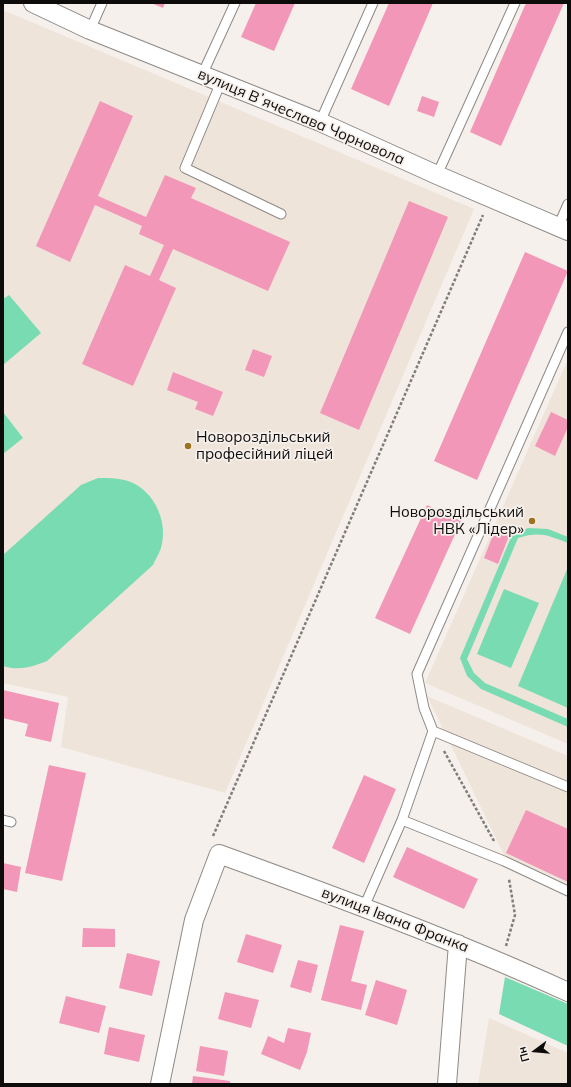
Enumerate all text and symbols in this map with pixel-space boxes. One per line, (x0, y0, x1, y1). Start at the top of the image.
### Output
street label: вулиця Вʼячеслава Чорновола (195, 65, 407, 169)
place label: Новороздільський професійний ліцей (196, 428, 333, 463)
marker: Новороздільський професійний ліцей (183, 441, 193, 451)
place label: Новороздільський НВК «Лідер» (389, 503, 524, 538)
marker: Новороздільський НВК «Лідер» (527, 516, 537, 526)
street label: вулиця Івана Франка (319, 884, 471, 956)
north arrow (515, 1031, 555, 1071)
text: Пн (515, 1045, 532, 1064)

